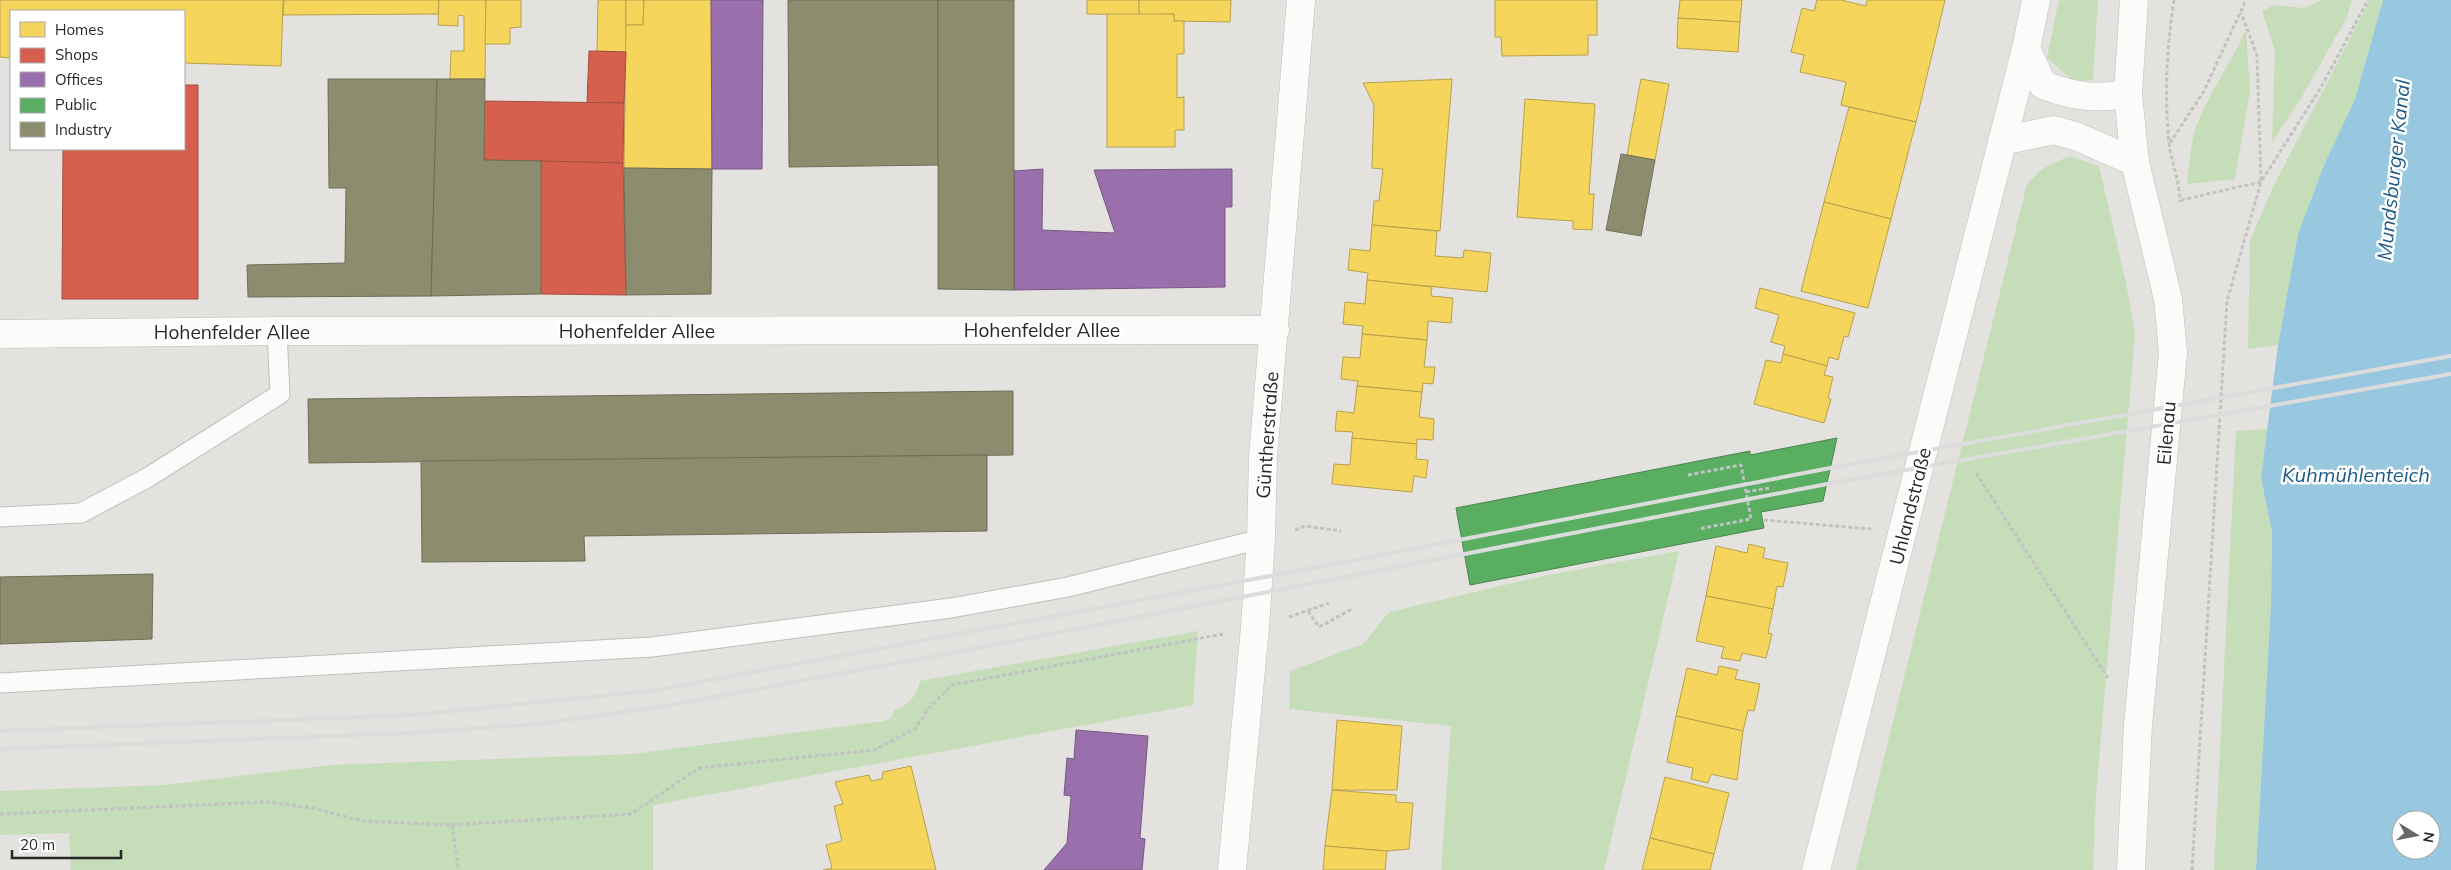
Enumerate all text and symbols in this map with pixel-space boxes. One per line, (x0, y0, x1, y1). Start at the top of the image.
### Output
legend (10, 10, 185, 150)
text: Homes (55, 20, 104, 39)
text: Shops (55, 45, 98, 64)
text: Offices (55, 70, 103, 89)
water label: Mundsburger Kanal (2371, 78, 2415, 262)
text: Public (55, 95, 97, 114)
text: Industry (55, 120, 112, 139)
street label: Hohenfelder Allee (964, 318, 1120, 342)
street label: Hohenfelder Allee (559, 319, 715, 343)
street label: Hohenfelder Allee (154, 320, 310, 344)
street label: Güntherstraße (1251, 371, 1283, 499)
street label: Eilenau (2151, 400, 2181, 466)
street label: Uhlandstraße (1884, 445, 1936, 567)
water label: Kuhmühlenteich (2282, 462, 2430, 487)
north arrow (2391, 810, 2441, 860)
scale bar (12, 828, 121, 860)
text: N (2419, 830, 2439, 844)
text: 20 m (20, 835, 55, 854)

